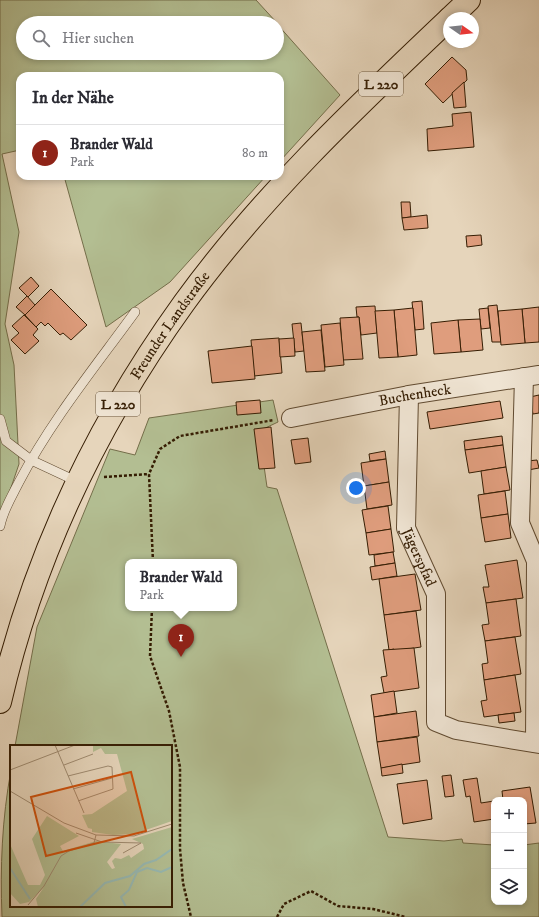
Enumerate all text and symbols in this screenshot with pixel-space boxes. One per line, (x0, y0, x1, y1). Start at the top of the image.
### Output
north arrow (443, 12, 479, 48)
search box (16, 16, 284, 60)
icon: search (30, 27, 52, 49)
text: Hier suchen (62, 29, 134, 48)
road number: L 220 (359, 72, 403, 96)
text: In der Nähe (32, 87, 114, 109)
text: Brander Wald (70, 135, 153, 154)
text: 1 (43, 145, 47, 161)
text: 80 m (242, 145, 268, 161)
text: Park (70, 154, 94, 170)
street label: Freunder Landstraße (126, 268, 214, 383)
street label: Buchenheck (377, 380, 453, 411)
road number: L 220 (96, 392, 140, 416)
your location (346, 478, 366, 498)
street label: Jägerspfad (396, 523, 441, 590)
popup (125, 559, 237, 611)
text: Brander Wald (140, 568, 222, 587)
text: Park (140, 587, 164, 603)
pin: 1 (168, 624, 194, 657)
inset map (10, 745, 172, 907)
map controls (491, 797, 527, 905)
button: + (491, 797, 527, 833)
button: − (491, 833, 527, 869)
button: layers (491, 869, 527, 905)

